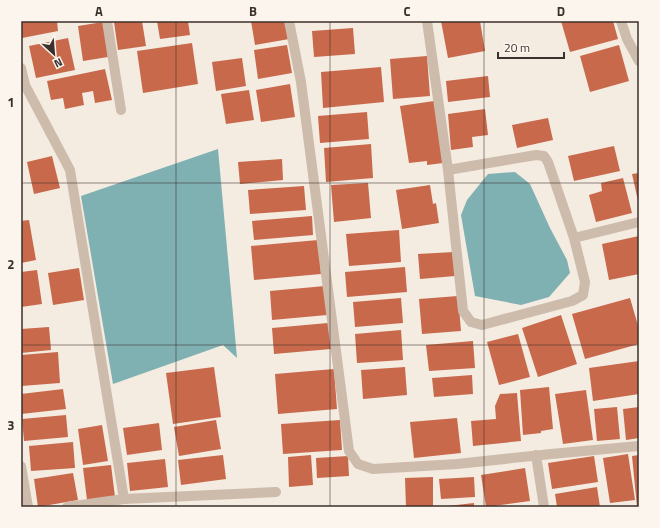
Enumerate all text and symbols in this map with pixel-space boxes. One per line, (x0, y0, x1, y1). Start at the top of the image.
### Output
text: A (95, 1, 103, 21)
text: B (249, 1, 257, 21)
text: C (403, 1, 411, 21)
text: D (557, 1, 565, 21)
north arrow (34, 34, 74, 74)
scale bar (498, 34, 564, 60)
text: 20 m (504, 38, 530, 57)
text: N (51, 54, 65, 72)
text: 1 (7, 92, 15, 112)
text: 2 (7, 254, 15, 274)
text: 3 (7, 415, 15, 435)

